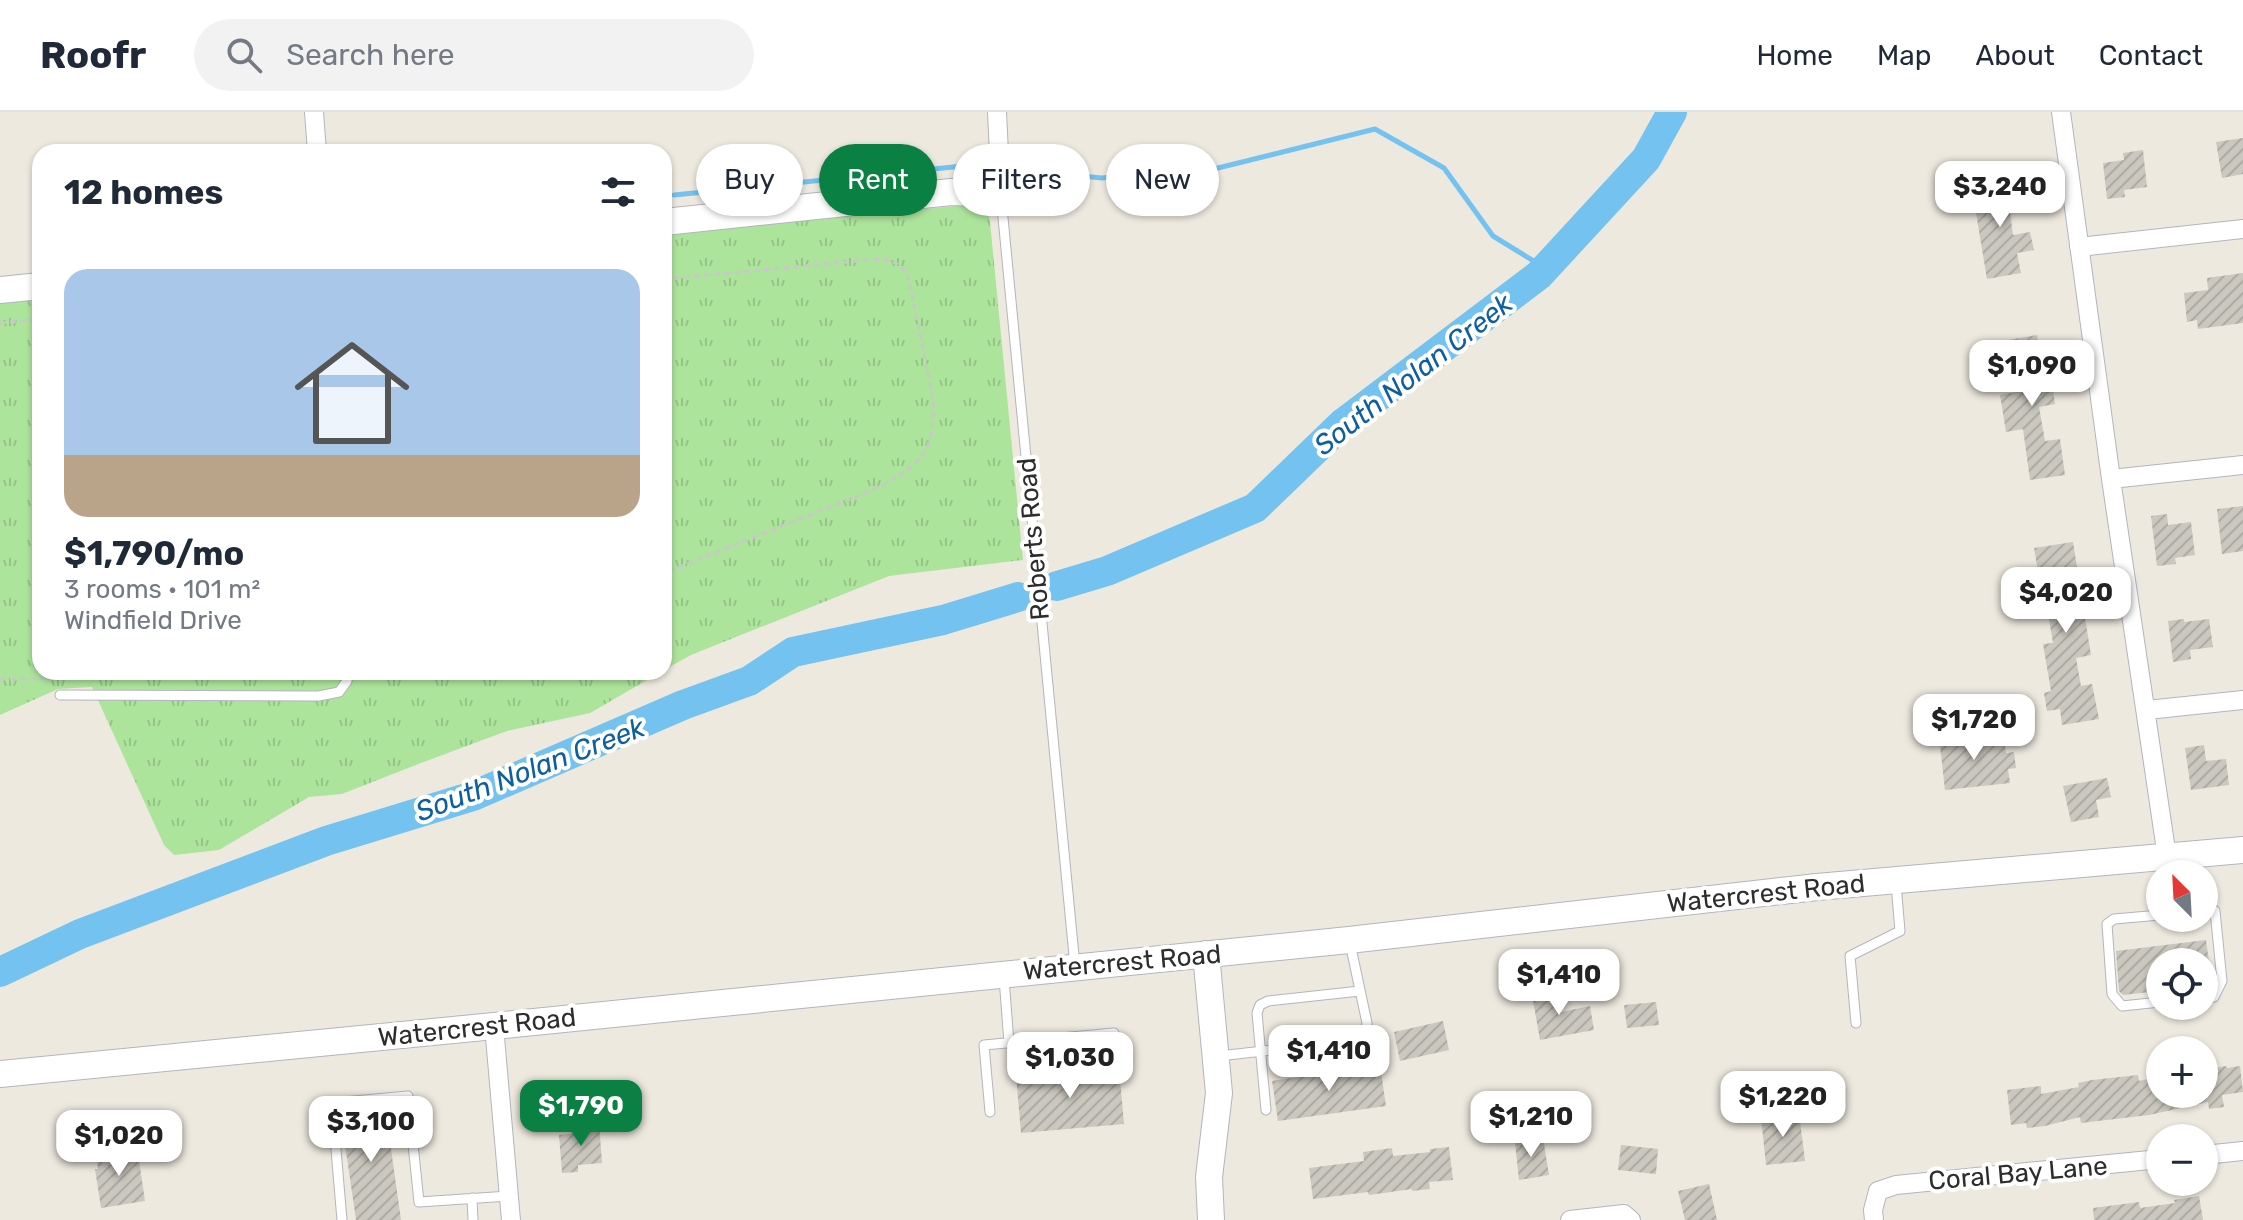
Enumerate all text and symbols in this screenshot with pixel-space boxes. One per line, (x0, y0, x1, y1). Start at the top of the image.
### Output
search box (194, 19, 754, 91)
text: Roofr (40, 32, 146, 78)
icon: search (222, 33, 266, 77)
text: Search here (286, 37, 455, 73)
text: Home (1756, 39, 1833, 72)
text: Map (1877, 39, 1931, 72)
text: About (1975, 39, 2055, 72)
text: Contact (2099, 39, 2203, 72)
chip: Buy (696, 144, 803, 216)
chip: Rent (819, 144, 937, 216)
chip: Filters (953, 144, 1090, 216)
chip: New (1106, 144, 1219, 216)
pin: $3,240 (1935, 161, 2065, 229)
icon: filters (596, 170, 640, 214)
text: $3,240 (1953, 171, 2047, 202)
text: 12 homes (64, 172, 223, 213)
water label: South Nolan Creek (1308, 286, 1519, 462)
icon: home (280, 321, 424, 465)
pin: $1,090 (1967, 340, 2097, 408)
text: $1,090 (1987, 350, 2077, 381)
street label: Roberts Road (1011, 456, 1056, 622)
text: $1,790/mo (64, 533, 244, 574)
pin: $4,020 (2001, 567, 2131, 635)
text: 3 rooms · 101 m² (64, 574, 260, 605)
text: $4,020 (2019, 577, 2113, 608)
text: Windfield Drive (64, 605, 242, 636)
pin: $1,720 (1909, 694, 2039, 762)
text: $1,720 (1931, 704, 2017, 735)
water label: South Nolan Creek (411, 710, 650, 828)
north arrow (2146, 860, 2218, 932)
map controls (2146, 860, 2218, 1196)
street label: Watercrest Road (1666, 868, 1867, 919)
street label: Watercrest Road (1022, 938, 1222, 987)
button: locate (2146, 948, 2218, 1020)
pin: $1,410 (1494, 949, 1624, 1017)
text: $1,410 (1516, 959, 1602, 990)
street label: Watercrest Road (377, 1002, 578, 1053)
pin: $1,410 (1264, 1025, 1394, 1093)
pin: $1,030 (1005, 1032, 1135, 1100)
text: $1,410 (1286, 1035, 1372, 1066)
button: + (2146, 1036, 2218, 1108)
text: $1,030 (1025, 1042, 1115, 1073)
pin: $1,220 (1718, 1071, 1848, 1139)
pin: $1,790 (516, 1080, 646, 1148)
text: $1,220 (1739, 1081, 1828, 1112)
text: $1,790 (538, 1090, 624, 1121)
pin: $1,210 (1466, 1091, 1596, 1159)
pin: $3,100 (306, 1096, 436, 1164)
text: $1,210 (1488, 1101, 1574, 1132)
text: $3,100 (327, 1106, 415, 1137)
pin: $1,020 (54, 1110, 184, 1178)
text: $1,020 (74, 1120, 164, 1151)
button: − (2146, 1124, 2218, 1196)
street label: Coral Bay Lane (1927, 1150, 2109, 1197)

